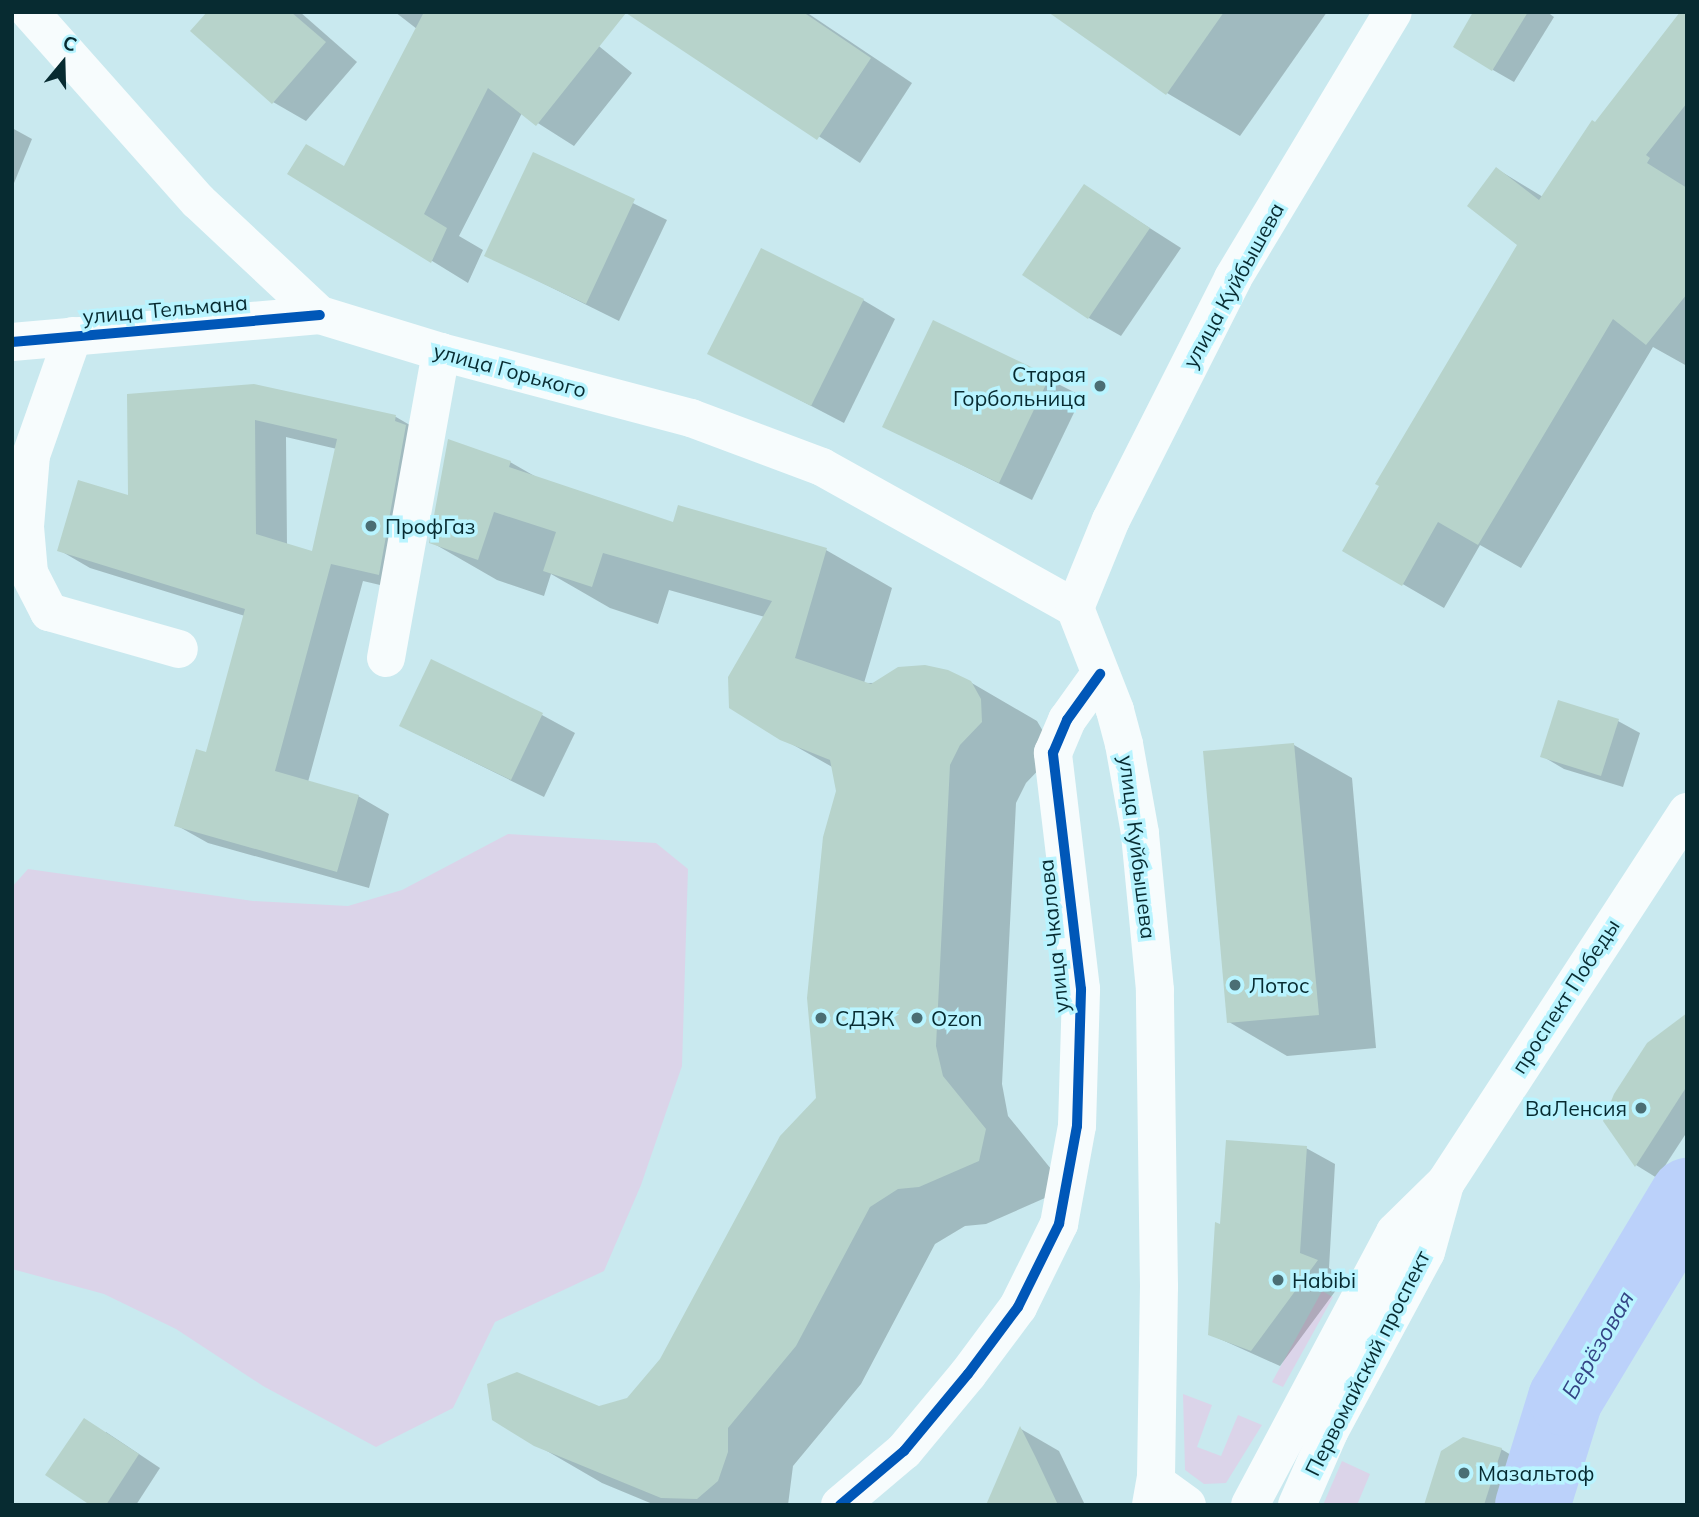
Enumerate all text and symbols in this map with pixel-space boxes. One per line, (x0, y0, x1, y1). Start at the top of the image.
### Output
north arrow (28, 28, 98, 98)
text: С (60, 30, 80, 57)
street label: улица Куйбышева (1177, 198, 1289, 372)
street label: улица Тельмана (81, 289, 249, 329)
street label: улица Горького (431, 337, 589, 403)
place label: Старая Горбольница (953, 361, 1086, 411)
marker: Старая Горбольница (1092, 378, 1108, 394)
place label: ПрофГаз (385, 513, 476, 539)
marker: ПрофГаз (363, 518, 379, 534)
street label: улица Куйбышева (1114, 754, 1162, 940)
street label: улица Чкалова (1032, 858, 1074, 1014)
street label: проспект Победы (1506, 914, 1624, 1078)
place label: Лотос (1249, 972, 1310, 998)
marker: Лотос (1227, 977, 1243, 993)
place label: СДЭК (835, 1005, 894, 1031)
place label: Ozon (931, 1005, 982, 1031)
marker: СДЭК (813, 1010, 829, 1026)
marker: Ozon (909, 1010, 925, 1026)
place label: ВаЛенсия (1525, 1095, 1627, 1121)
marker: ВаЛенсия (1633, 1100, 1649, 1116)
street label: Первомайский проспект (1299, 1246, 1435, 1480)
place label: Habibi (1292, 1267, 1356, 1293)
marker: Habibi (1270, 1272, 1286, 1288)
water label: Берёзовая (1556, 1286, 1640, 1404)
place label: Мазальтоф (1478, 1460, 1594, 1486)
marker: Мазальтоф (1456, 1465, 1472, 1481)

